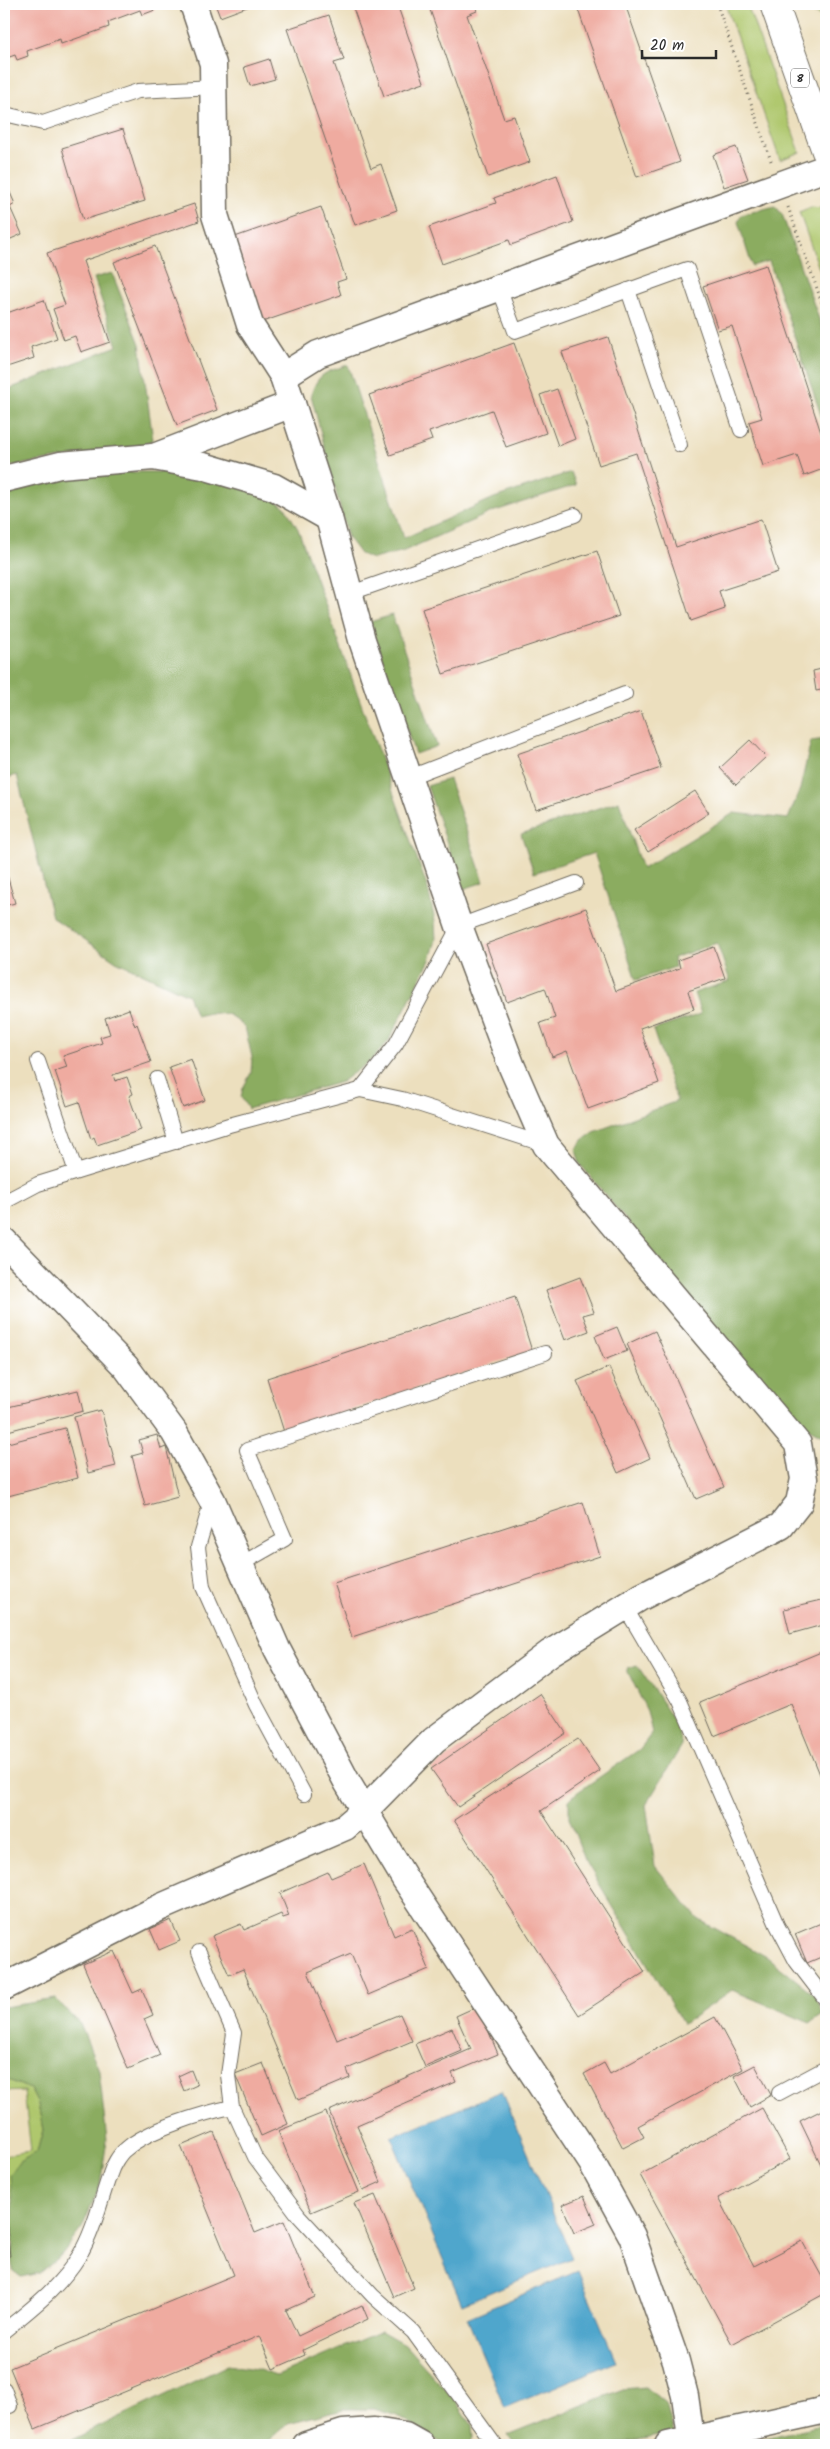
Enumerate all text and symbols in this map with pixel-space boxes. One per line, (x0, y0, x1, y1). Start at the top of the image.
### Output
scale bar (642, 28, 716, 60)
text: 20 m (650, 34, 684, 58)
road number: 8 (791, 68, 809, 88)

